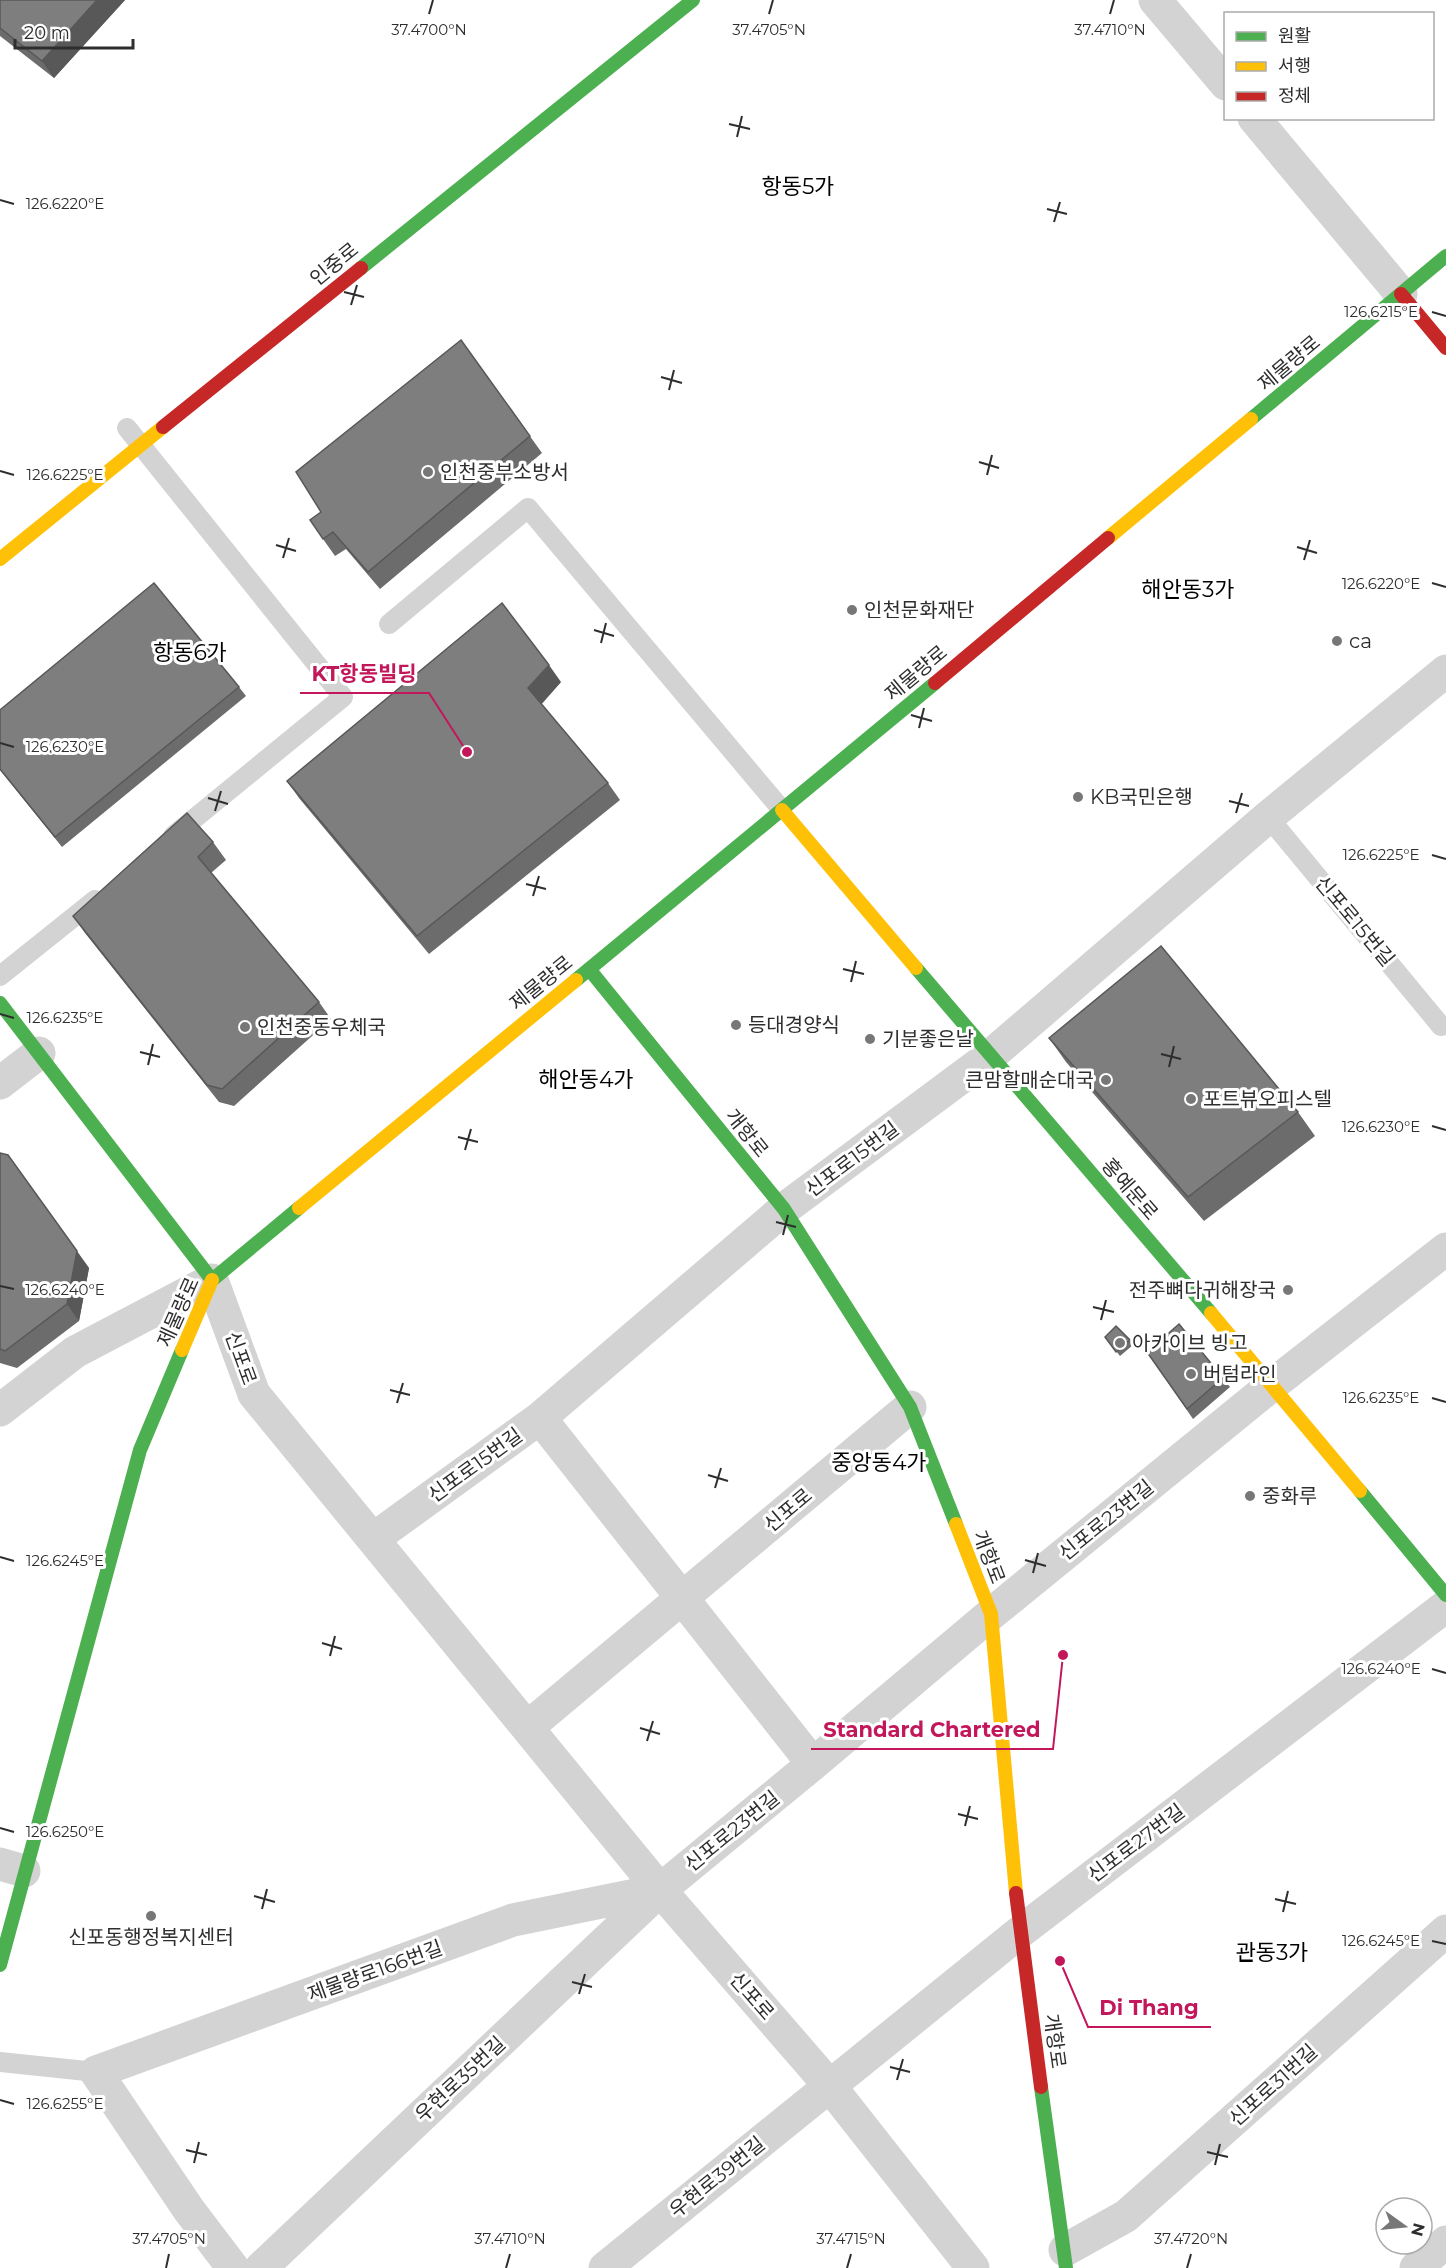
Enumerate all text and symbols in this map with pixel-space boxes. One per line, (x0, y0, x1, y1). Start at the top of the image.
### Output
scale bar (15, 12, 134, 50)
legend (1224, 12, 1434, 120)
text: 37.4700°N (391, 20, 467, 39)
text: 37.4705°N (732, 20, 806, 39)
text: 37.4710°N (1074, 20, 1146, 39)
text: 20 m (24, 22, 70, 44)
text: 원활 (1278, 25, 1311, 47)
text: 서행 (1278, 55, 1311, 77)
text: 정체 (1278, 85, 1311, 107)
district label: 항동5가 (761, 173, 835, 200)
text: 126.6220°E (26, 194, 104, 213)
street label: 인중로 (305, 237, 363, 291)
text: 126.6215°E (1344, 302, 1418, 321)
street label: 제물량로 (1253, 330, 1325, 396)
place label: 인천중부소방서 (440, 460, 569, 484)
text: 126.6225°E (27, 465, 103, 484)
marker: 인천중부소방서 (421, 465, 435, 479)
text: 126.6220°E (1342, 574, 1420, 593)
district label: 해안동3가 (1141, 576, 1235, 603)
place label: 인천문화재단 (864, 598, 974, 622)
marker: 인천문화재단 (845, 603, 859, 617)
place label: ca (1349, 629, 1372, 653)
marker: ca (1330, 634, 1344, 648)
district label: 항동6가 (153, 639, 227, 666)
street label: 제물량로 (880, 640, 952, 706)
callout: KT항동빌딩 (300, 654, 429, 693)
text: KT항동빌딩 (311, 661, 417, 686)
text: 126.6230°E (26, 737, 104, 756)
place label: KB국민은행 (1090, 785, 1193, 809)
marker: KB국민은행 (1071, 790, 1085, 804)
text: 126.6225°E (1343, 845, 1419, 864)
street label: 신포로15번길 (1310, 871, 1400, 971)
street label: 제물량로 (505, 951, 577, 1015)
text: 126.6235°E (27, 1008, 103, 1027)
place label: 등대경양식 (748, 1013, 840, 1037)
place label: 인천중동우체국 (257, 1015, 386, 1039)
marker: 등대경양식 (729, 1018, 743, 1032)
marker: 인천중동우체국 (238, 1020, 252, 1034)
place label: 기분좋은날 (882, 1027, 974, 1051)
marker: 기분좋은날 (863, 1032, 877, 1046)
district label: 해안동4가 (538, 1066, 634, 1093)
place label: 큰맘할매순대국 (965, 1068, 1094, 1092)
marker: 큰맘할매순대국 (1099, 1073, 1113, 1087)
place label: 포트뷰오피스텔 (1203, 1087, 1332, 1111)
marker: 포트뷰오피스텔 (1184, 1092, 1198, 1106)
street label: 개항로 (720, 1104, 774, 1162)
street label: 신포로15번길 (801, 1116, 903, 1202)
text: 126.6230°E (1342, 1117, 1420, 1136)
street label: 홍예문로 (1097, 1153, 1163, 1225)
street label: 제물량로 (152, 1273, 204, 1351)
place label: 전주뼈다귀해장국 (1129, 1278, 1276, 1302)
text: 126.6240°E (25, 1280, 105, 1299)
marker: 전주뼈다귀해장국 (1281, 1283, 1295, 1297)
street label: 신포로 (220, 1328, 262, 1388)
place label: 아카이브 빙고 (1132, 1331, 1248, 1355)
marker: 아카이브 빙고 (1113, 1336, 1127, 1350)
place label: 버텀라인 (1203, 1362, 1277, 1386)
marker: 버텀라인 (1184, 1367, 1198, 1381)
text: 126.6235°E (1343, 1388, 1419, 1407)
street label: 신포로15번길 (423, 1423, 527, 1507)
district label: 중앙동4가 (831, 1449, 927, 1476)
street label: 신포로23번길 (1054, 1475, 1158, 1565)
street label: 신포로 (759, 1483, 817, 1537)
place label: 중화루 (1262, 1484, 1317, 1508)
marker: 중화루 (1243, 1489, 1257, 1503)
street label: 개항로 (968, 1527, 1010, 1587)
text: 126.6245°E (26, 1551, 104, 1570)
text: 126.6240°E (1341, 1659, 1421, 1678)
callout: Standard Chartered (811, 1710, 1053, 1749)
text: Standard Chartered (823, 1717, 1041, 1742)
street label: 신포로23번길 (680, 1786, 784, 1876)
street label: 신포로27번길 (1083, 1799, 1189, 1887)
text: 126.6250°E (26, 1822, 104, 1841)
marker: 신포동행정복지센터 (144, 1909, 158, 1923)
place label: 신포동행정복지센터 (68, 1925, 234, 1949)
text: 126.6245°E (1342, 1931, 1420, 1950)
street label: 제물량로166번길 (304, 1935, 446, 2007)
district label: 관동3가 (1235, 1939, 1309, 1966)
street label: 신포로 (725, 1967, 779, 2025)
callout: Di Thang (1088, 1988, 1211, 2027)
text: Di Thang (1099, 1995, 1199, 2020)
street label: 개항로 (1039, 2012, 1071, 2070)
street label: 우현로35번길 (410, 2031, 510, 2127)
street label: 신포로31번길 (1224, 2039, 1322, 2131)
text: 126.6255°E (27, 2094, 103, 2113)
street label: 우현로39번길 (665, 2131, 769, 2223)
north arrow (1374, 2196, 1434, 2256)
text: N (1407, 2221, 1429, 2238)
text: 37.4705°N (132, 2229, 206, 2248)
text: 37.4710°N (474, 2229, 546, 2248)
text: 37.4715°N (816, 2229, 886, 2248)
text: 37.4720°N (1154, 2229, 1228, 2248)

